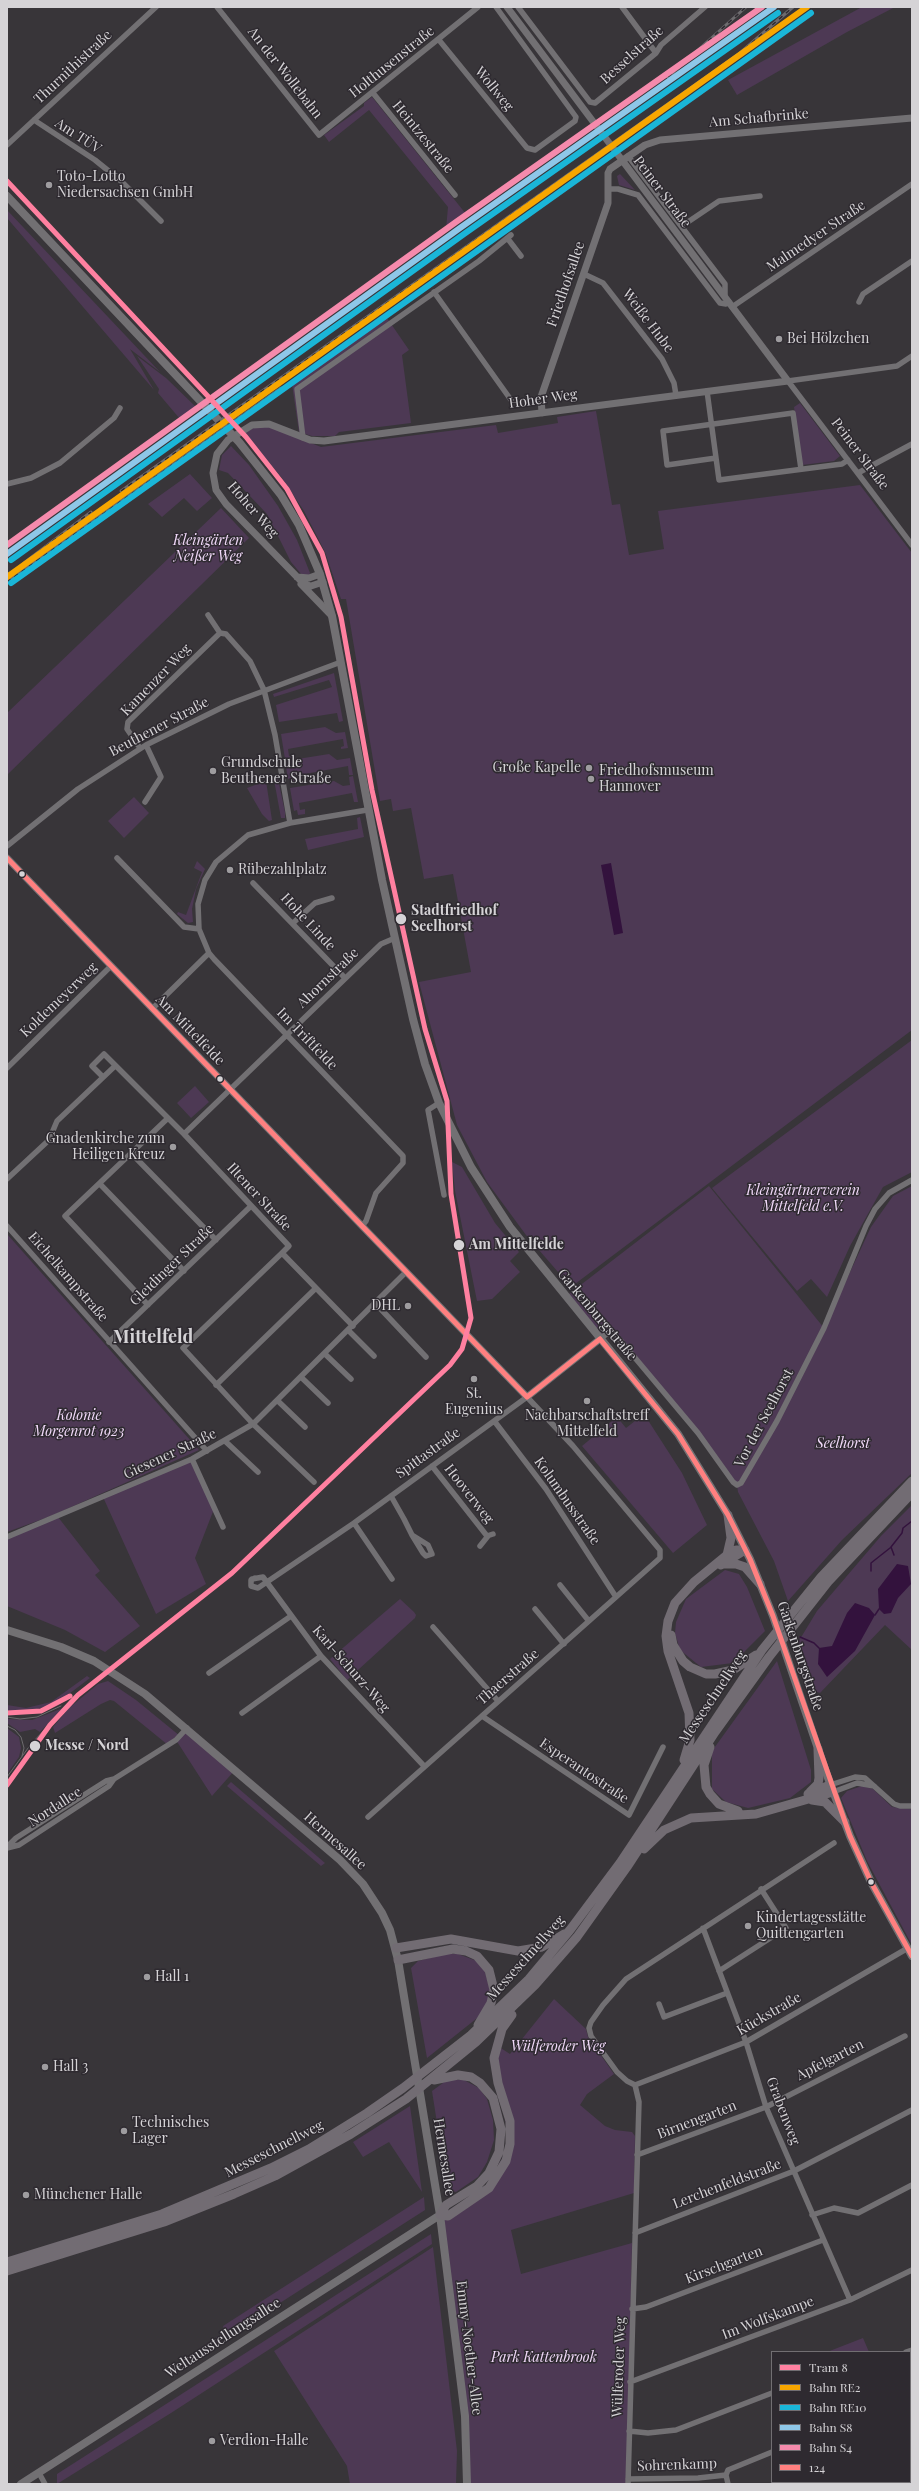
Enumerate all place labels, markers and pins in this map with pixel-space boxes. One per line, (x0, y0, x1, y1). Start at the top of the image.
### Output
place label: Toto-Lotto Niedersachsen GmbH (57, 169, 193, 202)
marker: Toto-Lotto Niedersachsen GmbH (44, 180, 54, 190)
place label: Bei Hölzchen (787, 331, 869, 347)
marker: Bei Hölzchen (774, 334, 784, 344)
place label: Grundschule Beuthener Straße (221, 755, 331, 788)
place label: Große Kapelle (492, 760, 581, 776)
marker: Große Kapelle (584, 763, 594, 773)
place label: Friedhofsmuseum Hannover (599, 763, 714, 796)
marker: Grundschule Beuthener Straße (208, 766, 218, 776)
marker: Friedhofsmuseum Hannover (586, 774, 596, 784)
place label: Rübezahlplatz (238, 862, 327, 878)
marker: Rübezahlplatz (225, 865, 235, 875)
unlabelled marker (17, 869, 27, 879)
place label: Stadtfriedhof Seelhorst (411, 903, 497, 936)
marker: Stadtfriedhof Seelhorst (394, 912, 408, 926)
unlabelled marker (215, 1074, 225, 1084)
place label: Gnadenkirche zum Heiligen Kreuz (46, 1131, 165, 1164)
marker: Gnadenkirche zum Heiligen Kreuz (168, 1142, 178, 1152)
place label: Am Mittelfelde (469, 1237, 564, 1253)
marker: Am Mittelfelde (452, 1238, 466, 1252)
place label: DHL (371, 1298, 400, 1314)
marker: DHL (403, 1301, 413, 1311)
marker: St. Eugenius (469, 1374, 479, 1384)
place label: St. Eugenius (445, 1386, 503, 1418)
marker: Nachbarschaftstreff Mittelfeld (582, 1396, 592, 1406)
place label: Nachbarschaftstreff Mittelfeld (525, 1408, 649, 1440)
place label: Messe / Nord (45, 1738, 129, 1754)
marker: Messe / Nord (28, 1739, 42, 1753)
unlabelled marker (866, 1877, 876, 1887)
place label: Kindertagesstätte Quittengarten (756, 1910, 866, 1942)
marker: Kindertagesstätte Quittengarten (743, 1921, 753, 1931)
place label: Hall 1 (155, 1969, 189, 1985)
marker: Hall 1 (142, 1972, 152, 1982)
place label: Hall 3 (53, 2059, 88, 2075)
marker: Hall 3 (40, 2062, 50, 2072)
place label: Technisches Lager (132, 2115, 209, 2148)
marker: Technisches Lager (119, 2126, 129, 2136)
place label: Münchener Halle (34, 2187, 142, 2203)
marker: Münchener Halle (21, 2190, 31, 2200)
place label: Verdion-Halle (220, 2433, 309, 2449)
marker: Verdion-Halle (207, 2436, 217, 2446)

